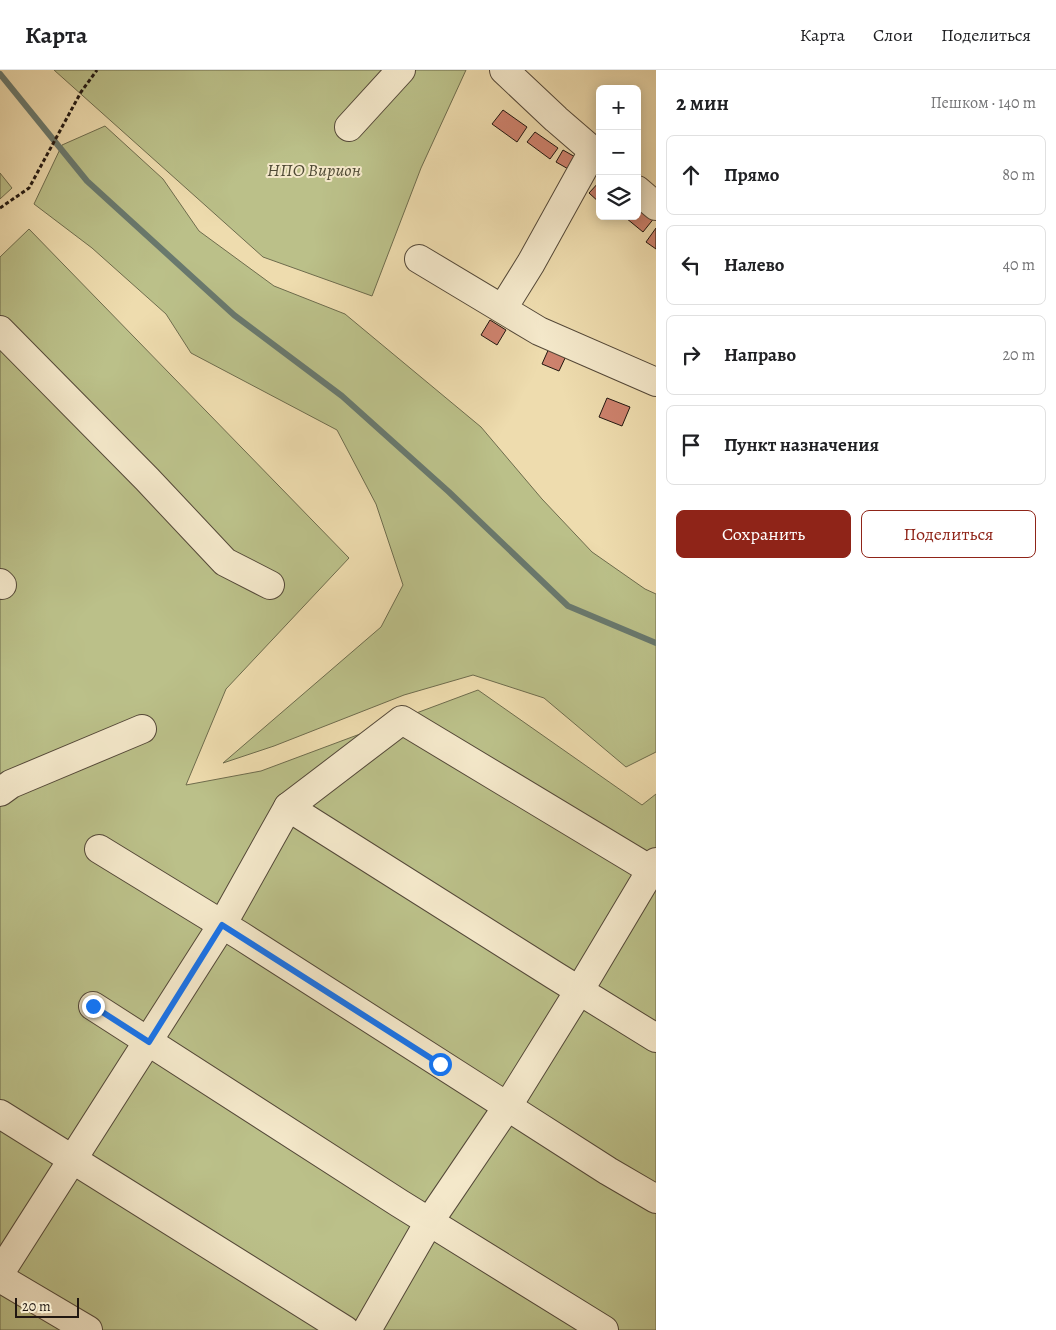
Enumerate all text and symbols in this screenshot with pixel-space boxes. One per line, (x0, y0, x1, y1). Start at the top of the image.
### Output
text: Карта (25, 19, 87, 51)
text: Карта (800, 23, 845, 47)
text: Слои (873, 23, 913, 47)
text: Поделиться (941, 23, 1031, 47)
map controls (596, 85, 641, 220)
button: + (596, 85, 641, 130)
text: 2 мин (676, 89, 729, 117)
text: Пешком · 140 m (931, 92, 1036, 114)
button: − (596, 130, 641, 175)
park label: НПО Вирион (267, 158, 361, 182)
icon: ahead (677, 161, 705, 189)
text: Прямо (724, 162, 779, 188)
text: 80 m (1002, 164, 1035, 186)
button: layers (596, 175, 641, 220)
icon: left (677, 251, 705, 279)
text: Налево (724, 252, 784, 278)
text: 40 m (1003, 254, 1035, 276)
icon: right (677, 341, 705, 369)
text: Направо (724, 342, 796, 368)
text: 20 m (1002, 344, 1035, 366)
icon: arrive (677, 431, 705, 459)
text: Пункт назначения (724, 432, 879, 458)
button: Сохранить (676, 510, 851, 558)
button: Поделиться (861, 510, 1036, 558)
route end (82, 995, 105, 1018)
route start (429, 1053, 452, 1076)
scale bar (15, 1295, 79, 1318)
text: 20 m (22, 1297, 51, 1316)

